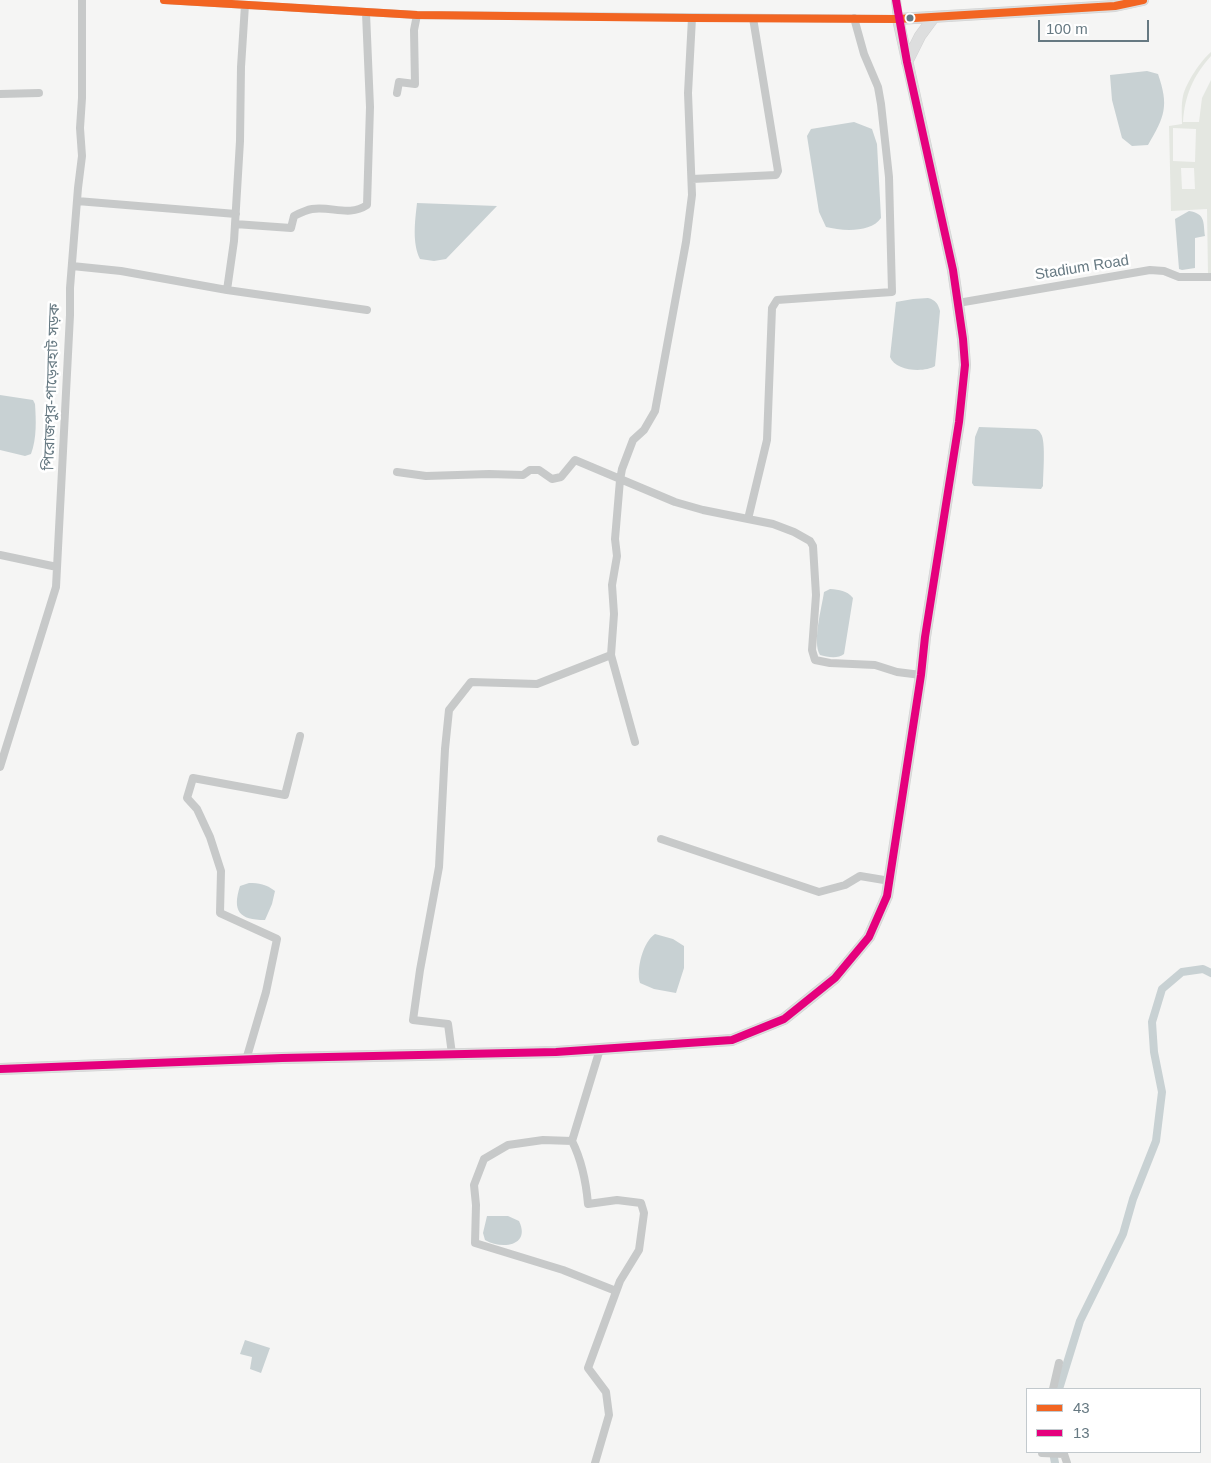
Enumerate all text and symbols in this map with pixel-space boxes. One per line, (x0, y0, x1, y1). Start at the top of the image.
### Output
scale bar (1041, 10, 1152, 42)
unlabelled marker (905, 13, 915, 23)
text: 100 m (1046, 20, 1088, 37)
street label: Stadium Road (1034, 252, 1130, 284)
street label: পিরোজপুর-পাড়েরহাট সড়ক (40, 303, 64, 471)
legend (1026, 1388, 1201, 1453)
text: 43 (1073, 1399, 1090, 1416)
text: 13 (1073, 1424, 1090, 1441)

